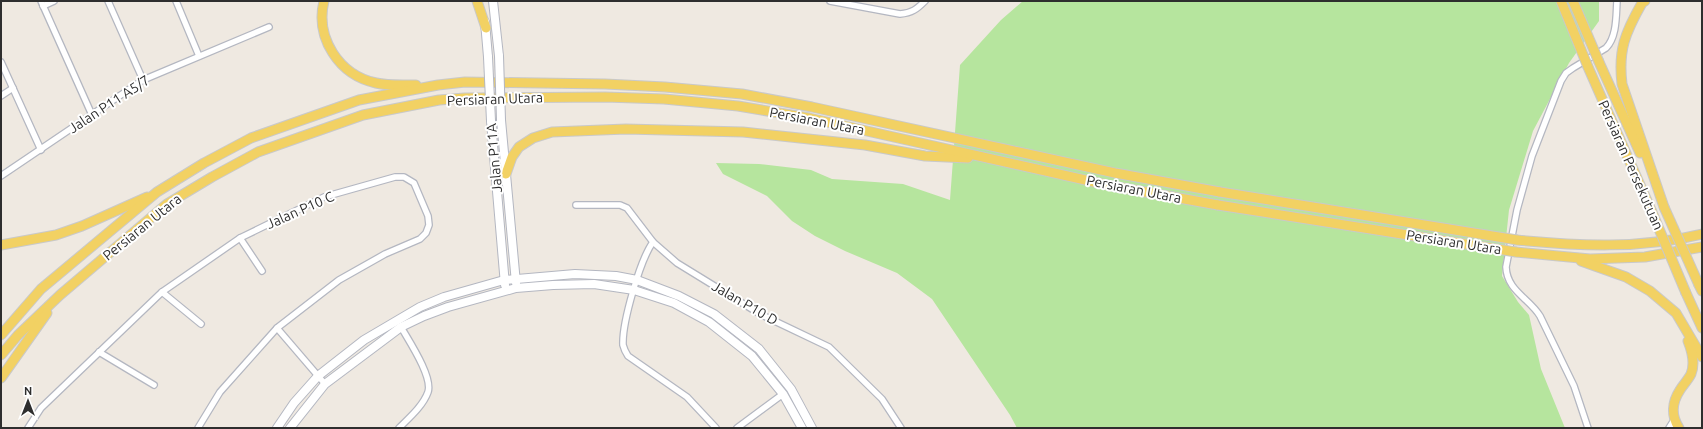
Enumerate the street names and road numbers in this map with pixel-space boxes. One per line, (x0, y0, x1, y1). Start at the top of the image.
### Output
street label: Jalan P11 A5/7 (65, 72, 153, 136)
street label: Persiaran Utara (447, 89, 543, 109)
street label: Persiaran Persekutuan (1595, 98, 1667, 232)
street label: Persiaran Utara (768, 104, 866, 138)
street label: Jalan P11A (483, 123, 505, 193)
street label: Persiaran Utara (1085, 172, 1183, 206)
street label: Jalan P10 C (264, 188, 337, 232)
street label: Persiaran Utara (100, 191, 184, 263)
street label: Persiaran Utara (1405, 227, 1503, 257)
street label: Jalan P10 D (709, 278, 781, 328)

